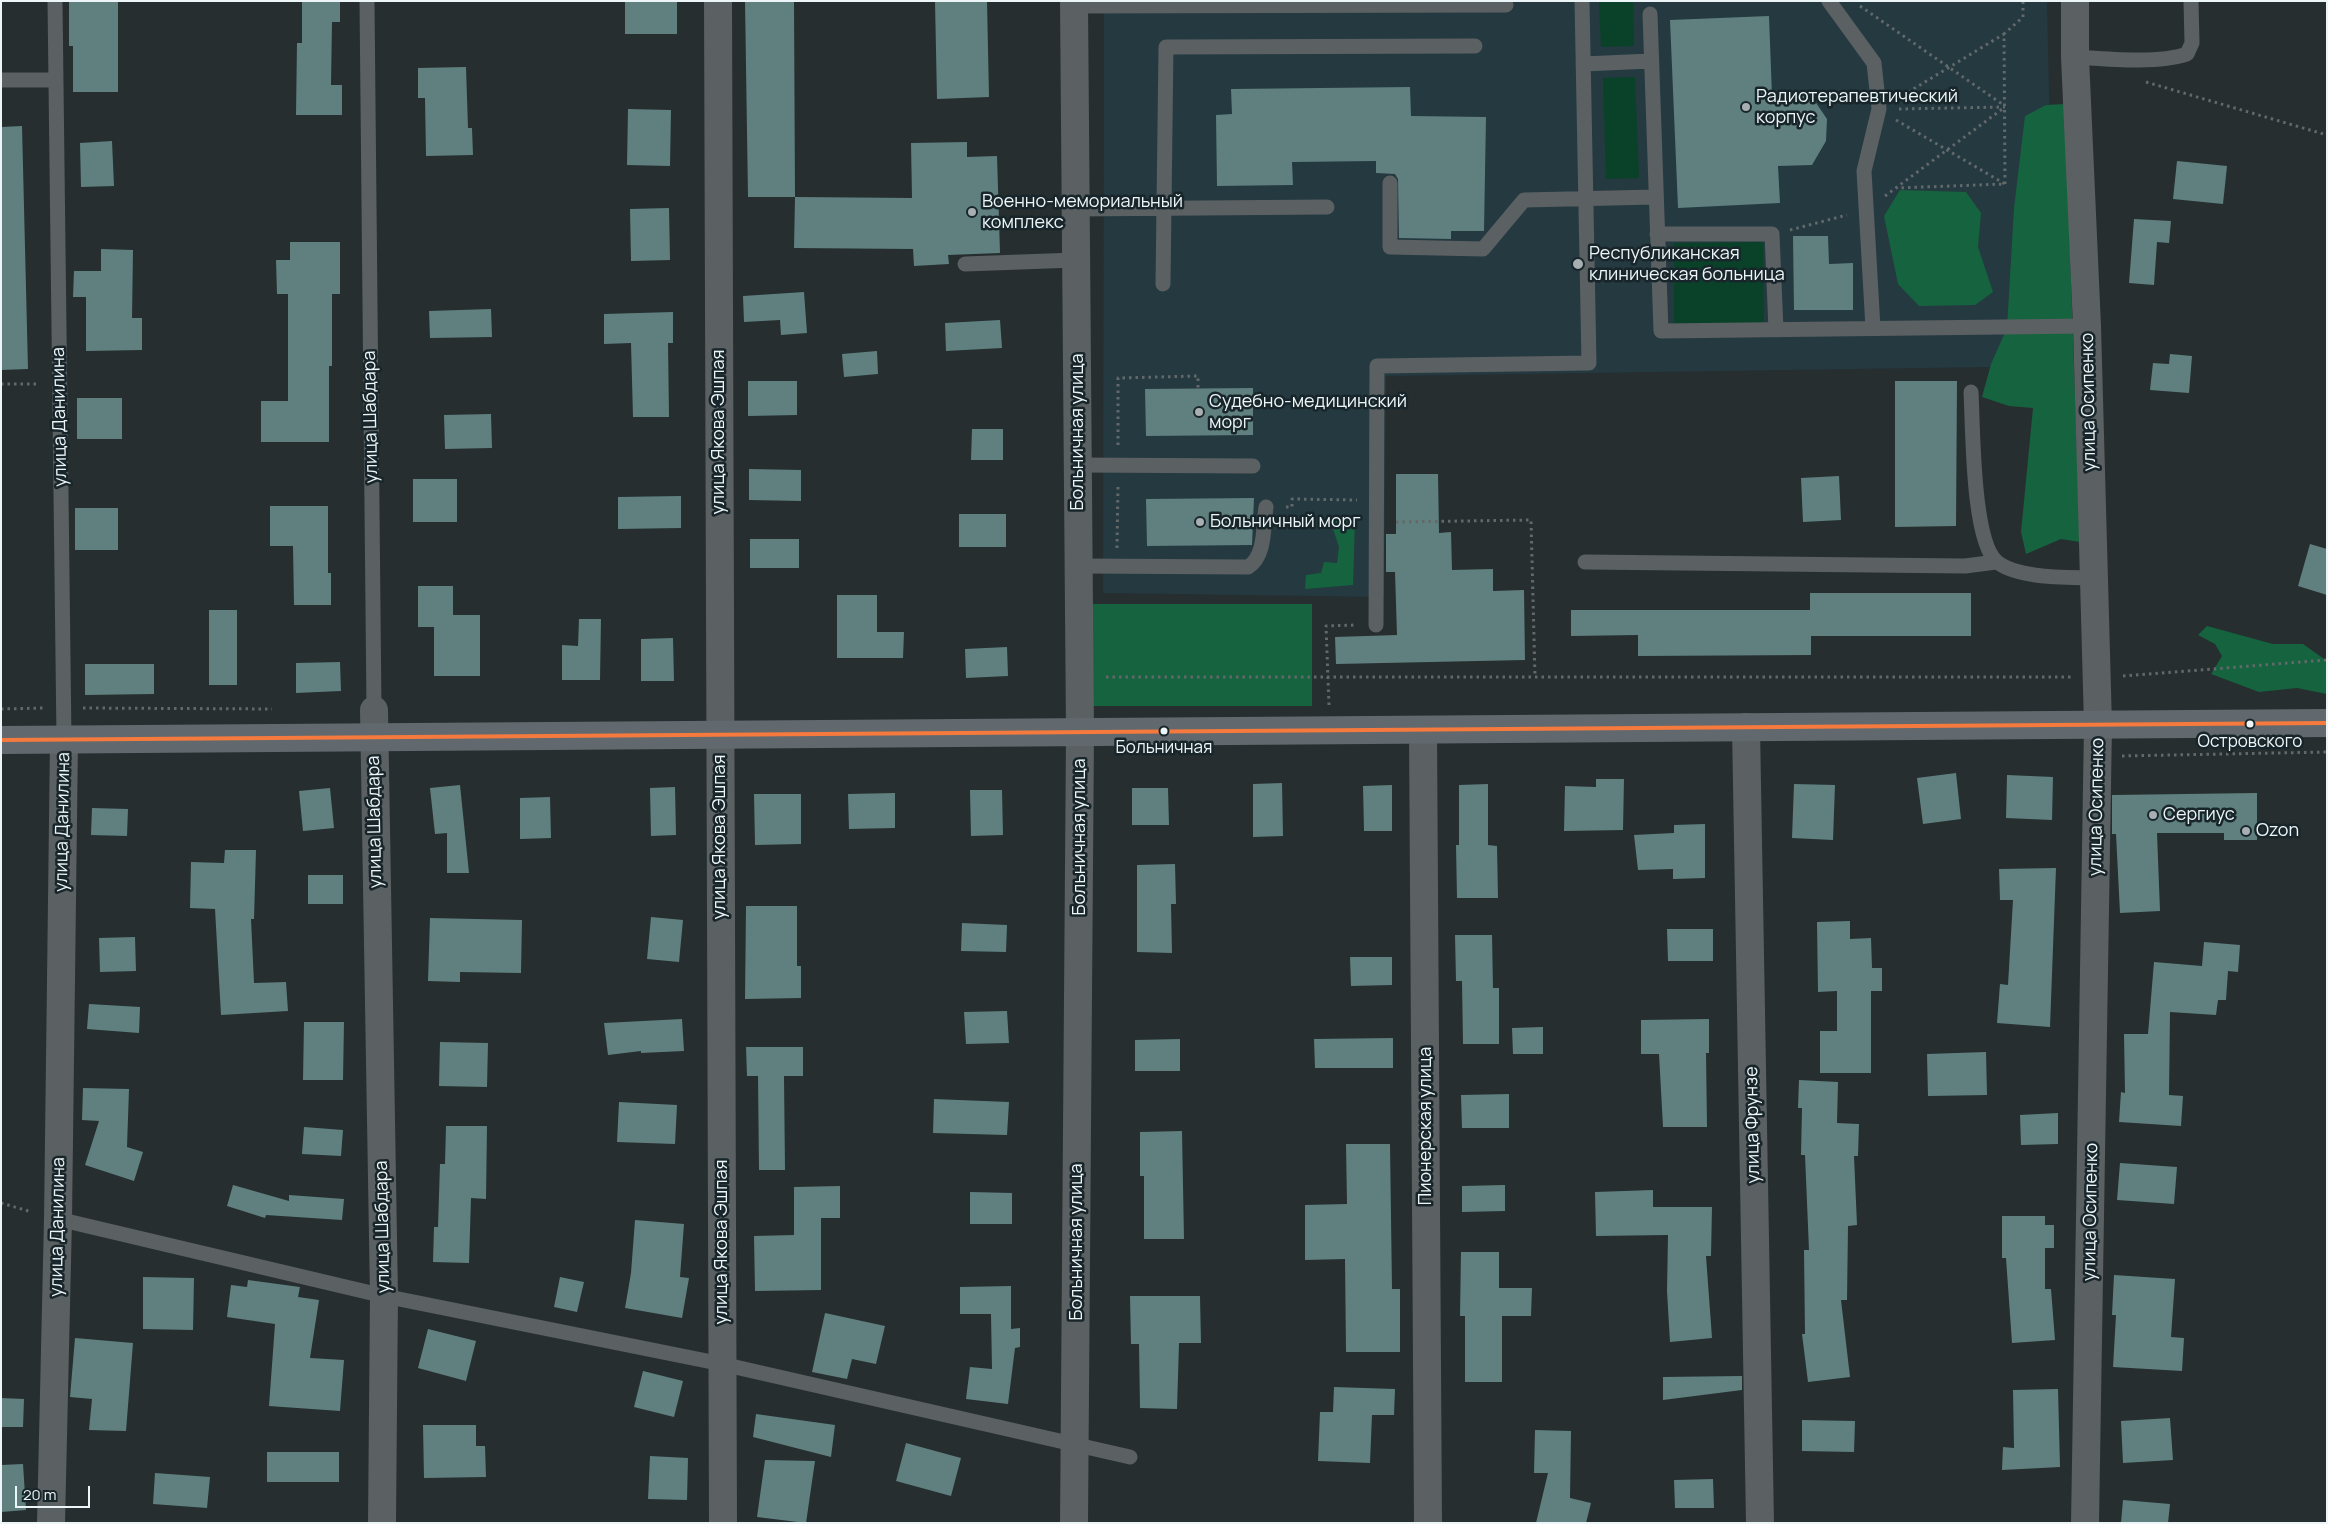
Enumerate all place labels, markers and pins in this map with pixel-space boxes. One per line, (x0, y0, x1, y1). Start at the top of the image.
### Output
place label: Радиотерапевтический корпус (1756, 86, 1958, 128)
marker: Радиотерапевтический корпус (1740, 101, 1752, 113)
place label: Военно-мемориальный комплекс (982, 191, 1183, 233)
marker: Военно-мемориальный комплекс (966, 206, 978, 218)
place label: Республиканская клиническая больница (1589, 243, 1785, 286)
marker: Республиканская клиническая больница (1571, 257, 1585, 271)
place label: Судебно-медицинский морг (1209, 391, 1407, 434)
marker: Судебно-медицинский морг (1193, 406, 1205, 418)
place label: Больничный морг (1210, 511, 1361, 533)
marker: Больничный морг (1194, 516, 1206, 528)
marker: Островского (2245, 719, 2255, 729)
marker: Больничная (1159, 726, 1169, 736)
place label: Островского (2198, 732, 2302, 752)
place label: Больничная (1116, 738, 1212, 758)
place label: Сергиус (2163, 804, 2235, 826)
marker: Сергиус (2147, 809, 2159, 821)
place label: Ozon (2256, 820, 2299, 842)
marker: Ozon (2240, 825, 2252, 837)

